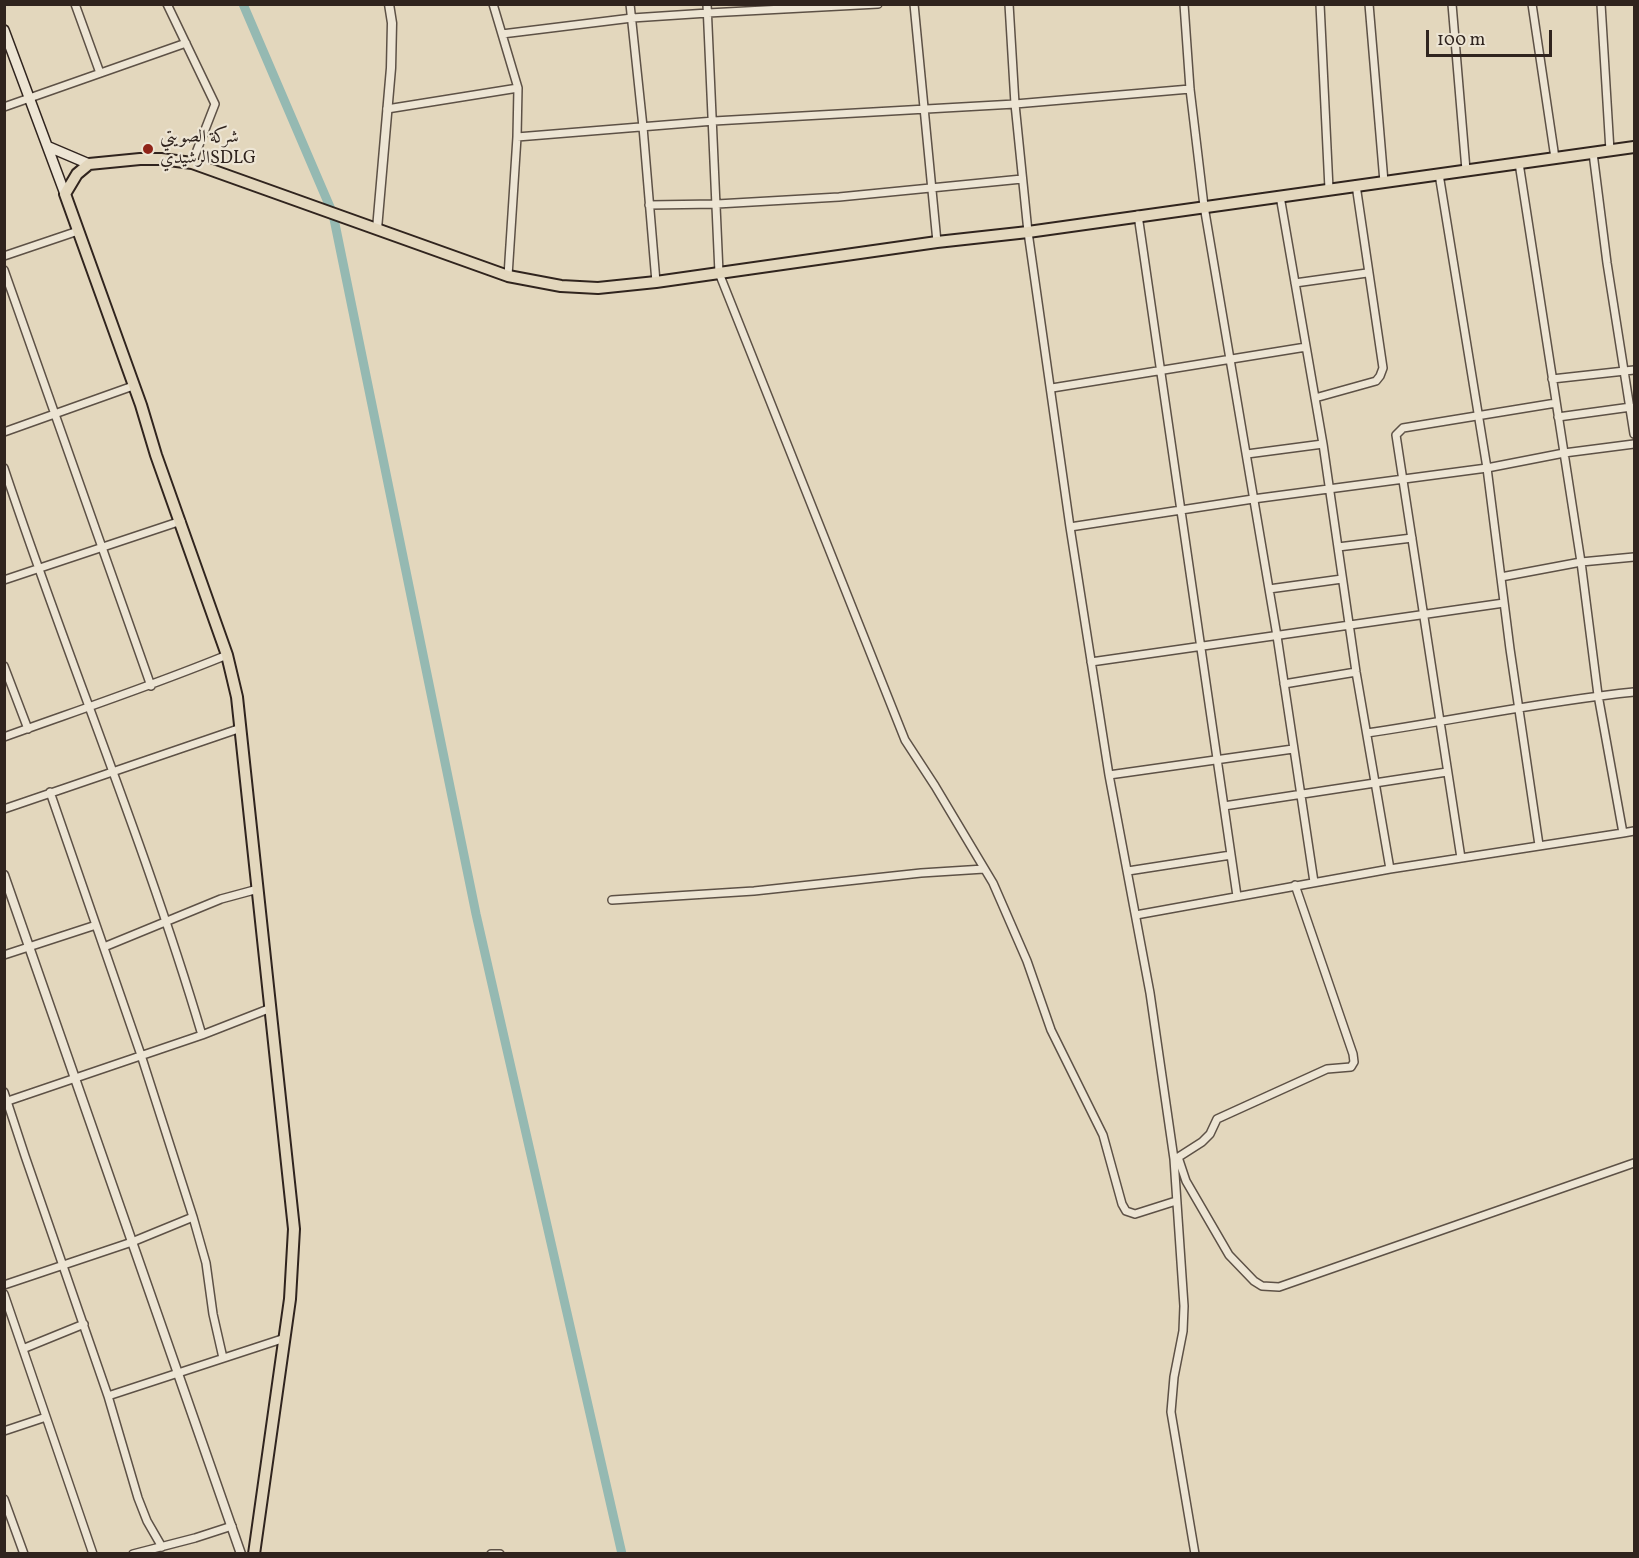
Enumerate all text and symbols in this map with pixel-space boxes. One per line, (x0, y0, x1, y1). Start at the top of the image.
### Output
scale bar (1429, 18, 1555, 56)
text: 100 m (1437, 28, 1486, 53)
place label: شركة الصويتي الرشيديSDLG (160, 128, 256, 170)
marker: شركة الصويتي الرشيديSDLG (141, 142, 155, 156)

